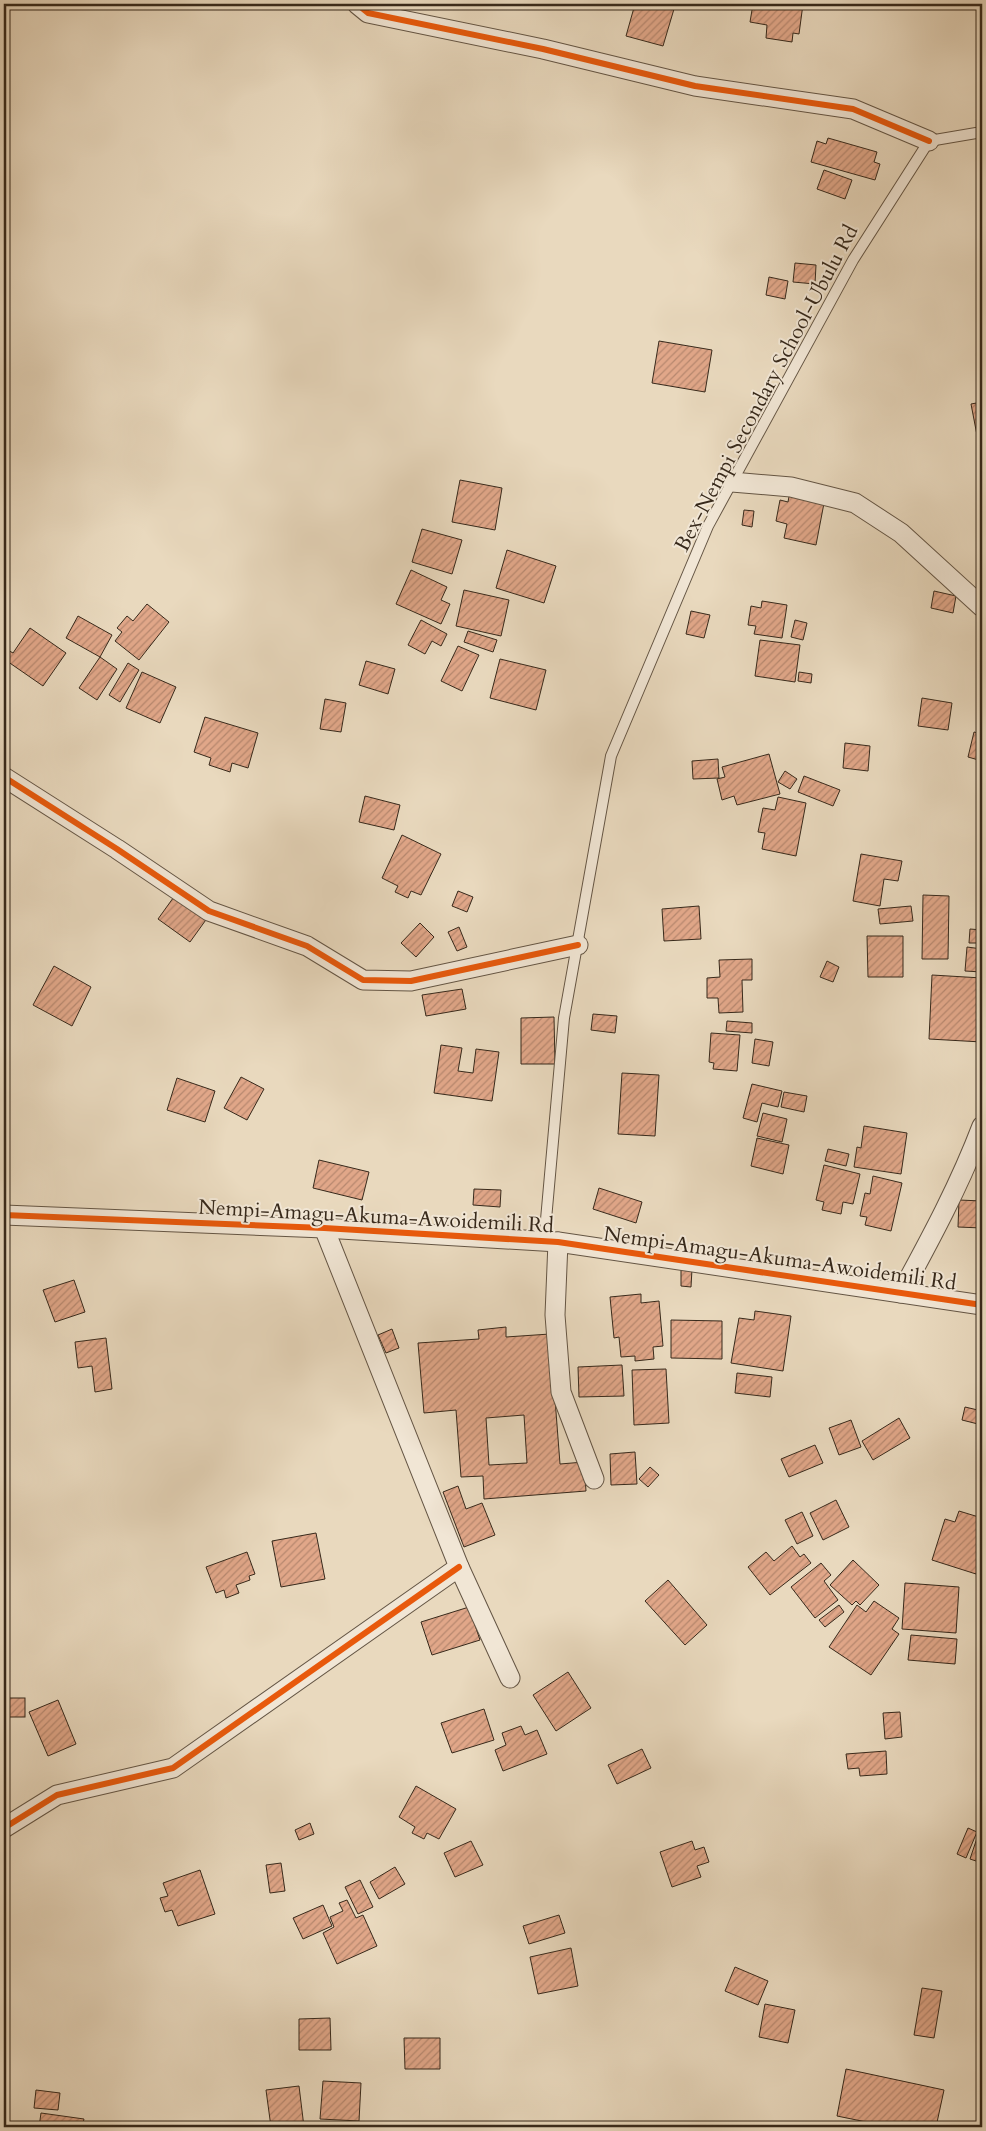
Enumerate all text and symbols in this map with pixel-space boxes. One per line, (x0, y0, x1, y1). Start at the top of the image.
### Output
street label: Bex-Nempi Secondary School-Ubulu Rd (668, 220, 865, 557)
street label: Nempi-Amagu-Akuma-Awoidemili Rd (197, 1193, 554, 1240)
street label: Nempi-Amagu-Akuma-Awoidemili Rd (602, 1219, 958, 1298)

